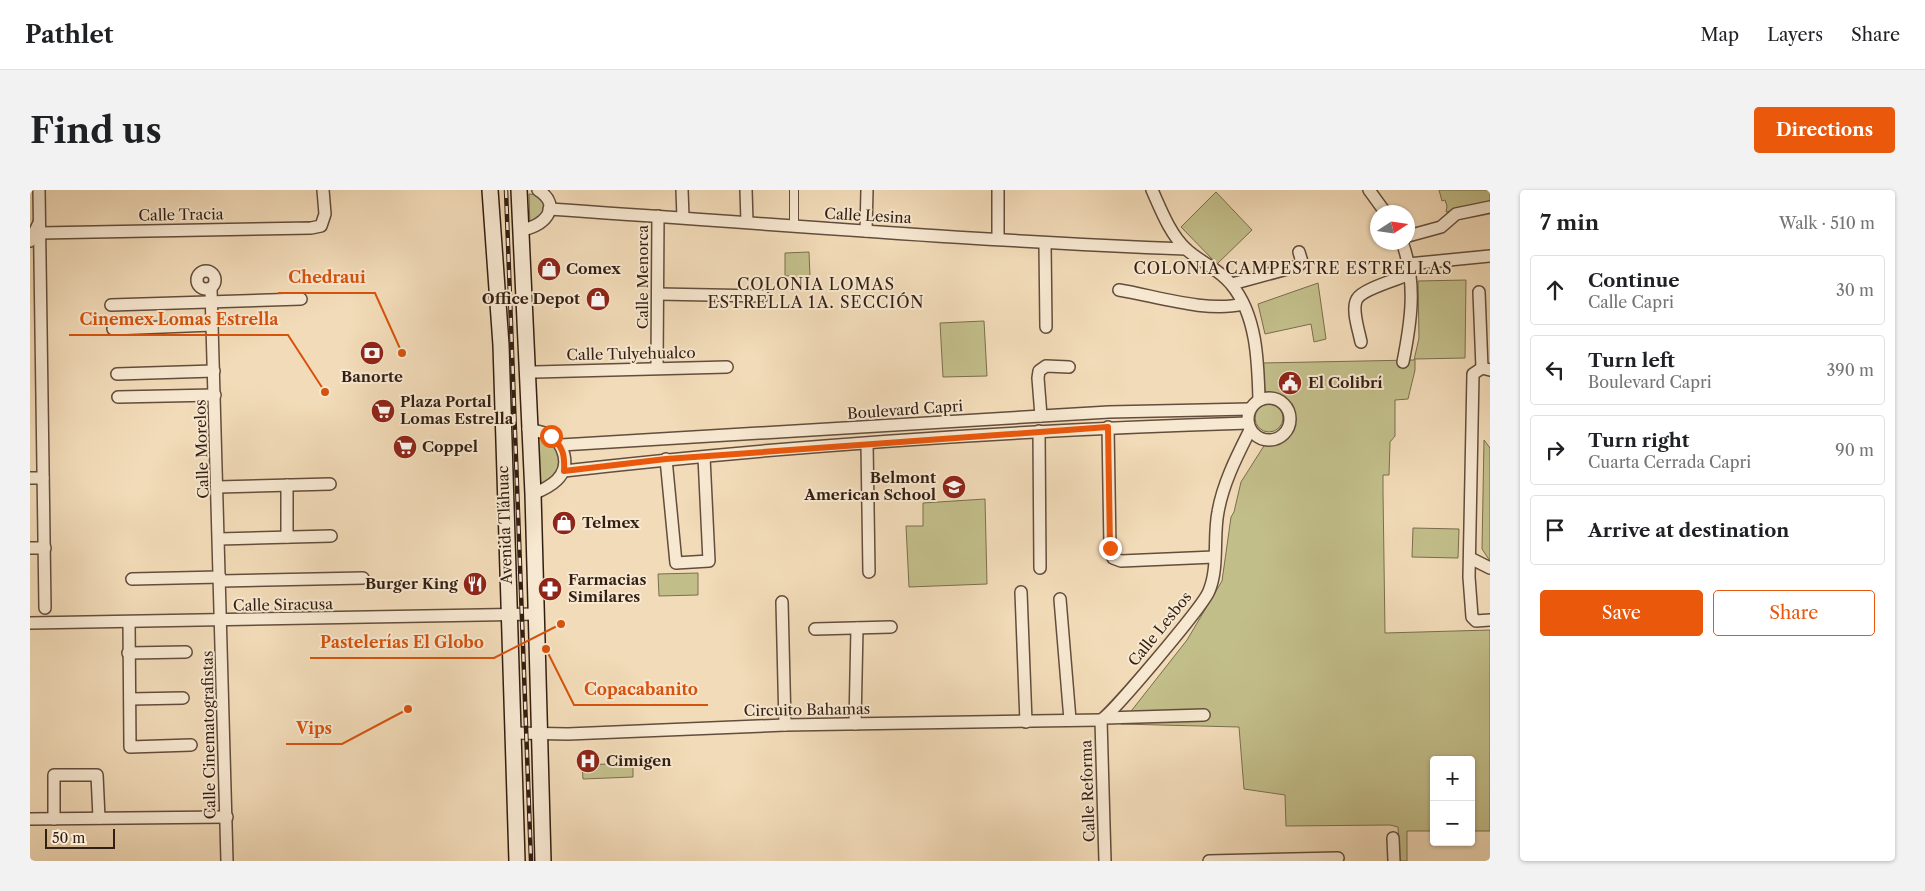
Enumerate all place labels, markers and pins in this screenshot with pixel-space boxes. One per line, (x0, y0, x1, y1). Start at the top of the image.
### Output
shop icon: Comex (536, 256, 562, 282)
place label: Comex (566, 259, 621, 278)
callout: Chedraui (278, 262, 375, 293)
shop icon: Office Depot (585, 286, 611, 312)
place label: Office Depot (482, 289, 580, 308)
callout: Cinemex Lomas Estrella (69, 304, 288, 335)
bank icon: Banorte (359, 340, 385, 366)
place label: Banorte (341, 367, 403, 386)
public building icon: El Colibrí (1277, 370, 1303, 396)
place label: El Colibrí (1308, 373, 1383, 392)
place label: Plaza Portal Lomas Estrella (400, 392, 514, 428)
supermarket icon: Plaza Portal Lomas Estrella (370, 398, 396, 424)
supermarket icon: Coppel (392, 434, 418, 460)
place label: Coppel (422, 437, 478, 456)
place label: Belmont American School (803, 468, 936, 504)
school or university icon: Belmont American School (941, 474, 967, 500)
shop icon: Telmex (551, 510, 577, 536)
place label: Telmex (582, 513, 640, 532)
place label: Farmacias Similares (568, 570, 647, 606)
restaurant icon: Burger King (462, 571, 488, 597)
place label: Burger King (365, 574, 458, 593)
pharmacy icon: Farmacias Similares (537, 576, 563, 602)
callout: Pastelerías El Globo (310, 627, 494, 658)
callout: Copacabanito (574, 674, 708, 705)
callout: Vips (286, 713, 342, 744)
hospital icon: Cimigen (575, 748, 601, 774)
place label: Cimigen (606, 751, 672, 770)

